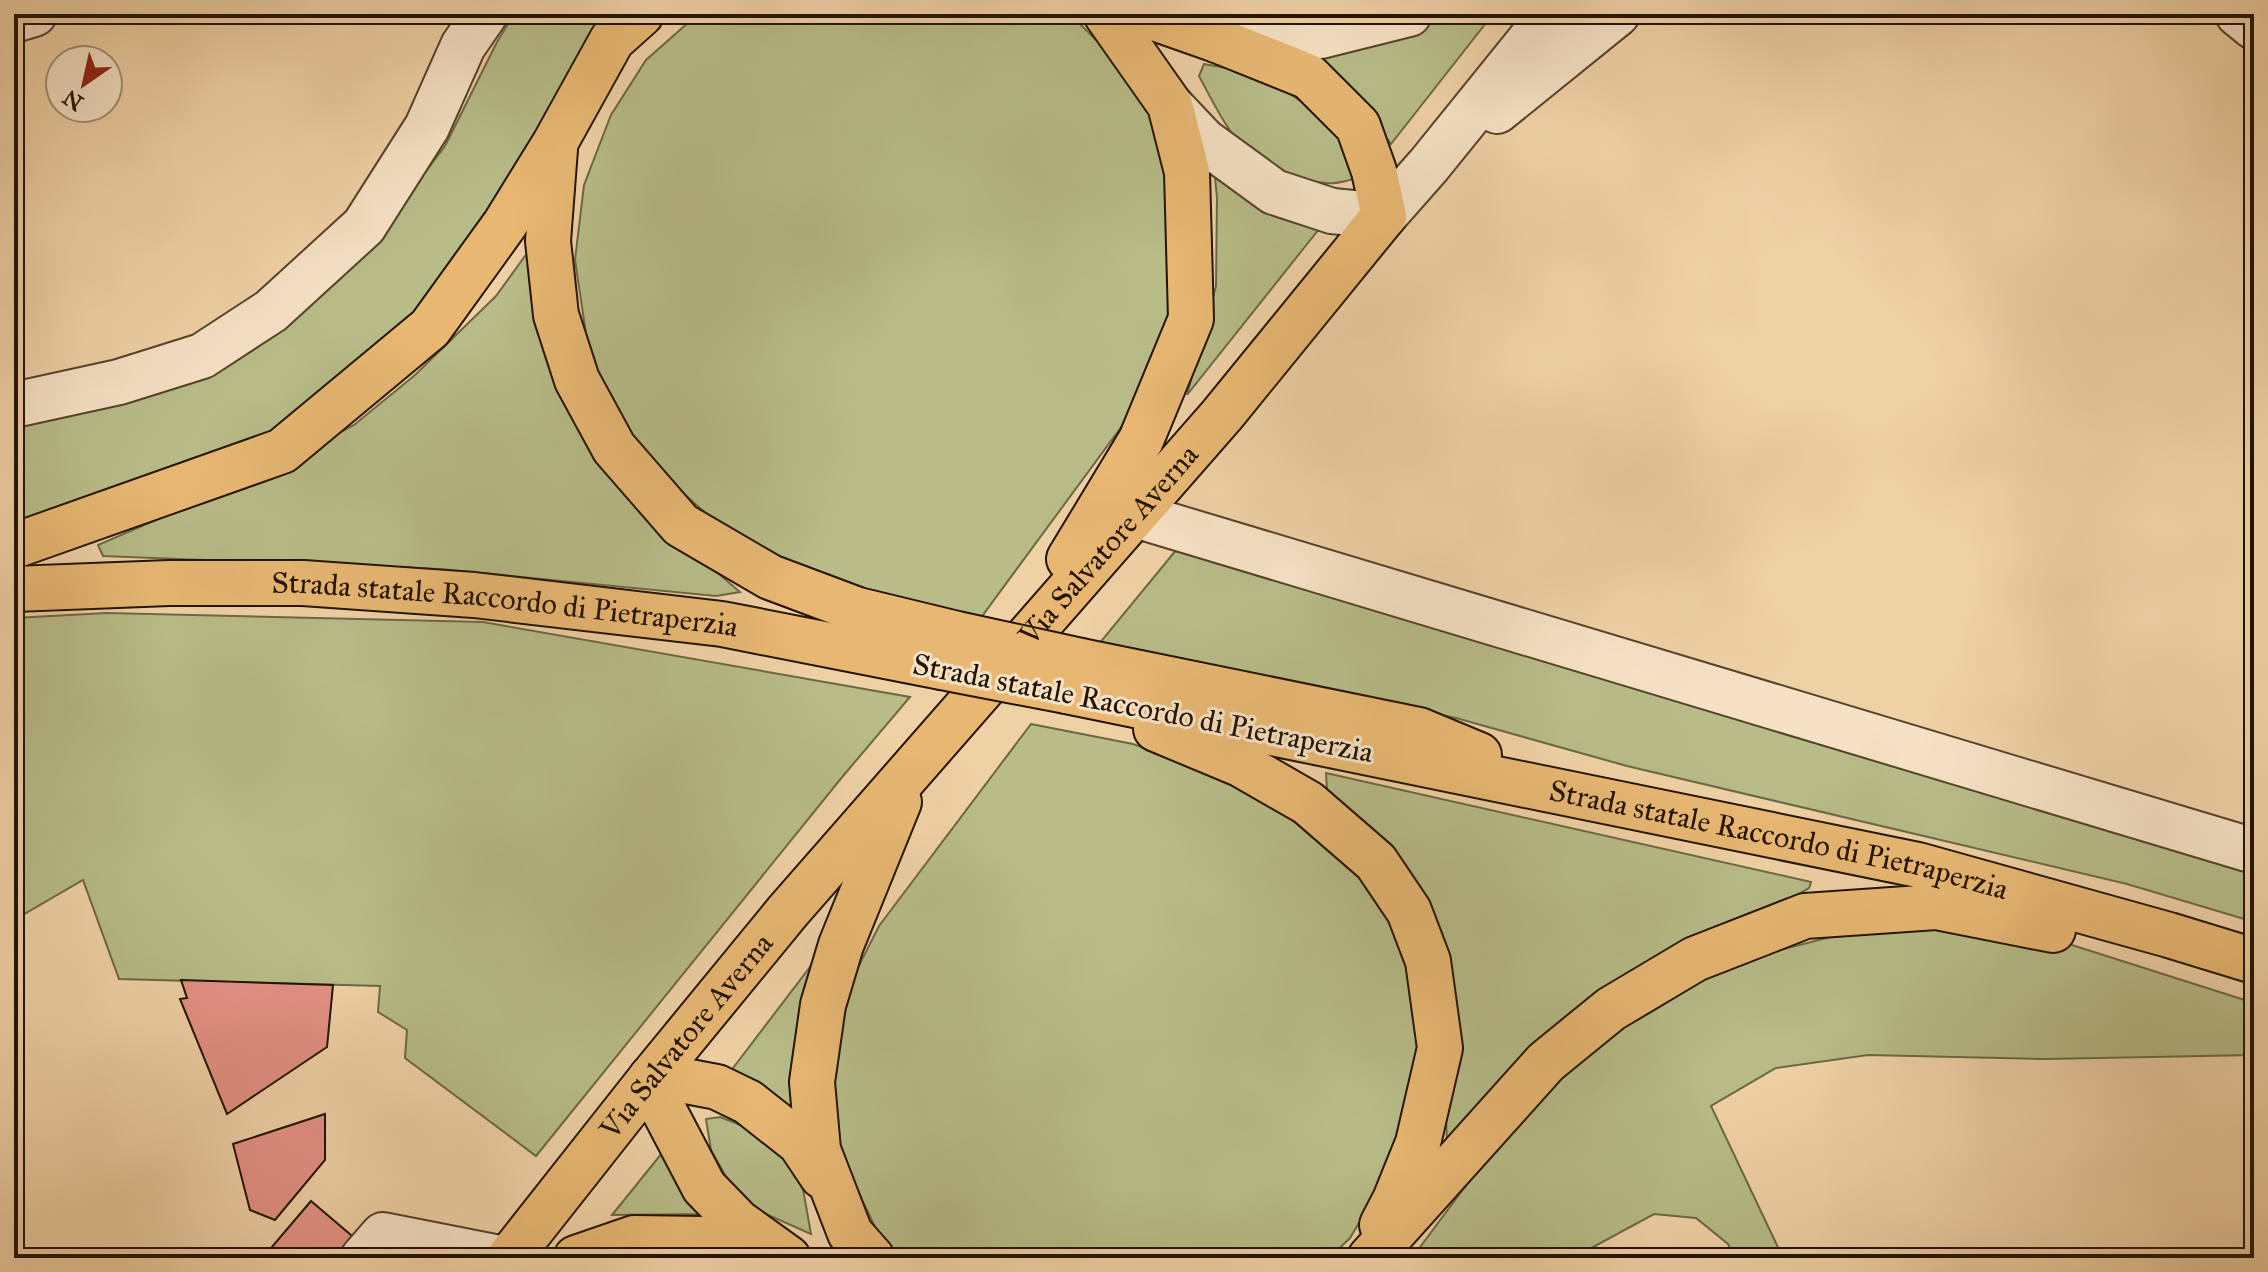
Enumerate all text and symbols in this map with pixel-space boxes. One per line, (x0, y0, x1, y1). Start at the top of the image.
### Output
north arrow (44, 44, 124, 124)
text: N (58, 84, 88, 117)
street label: Via Salvatore Averna (1010, 437, 1206, 653)
street label: Strada statale Raccordo di Pietraperzia (272, 565, 742, 645)
street label: Strada statale Raccordo di Pietraperzia (910, 646, 1377, 770)
street label: Strada statale Raccordo di Pietraperzia (1546, 772, 2012, 907)
street label: Via Salvatore Averna (591, 926, 781, 1147)

